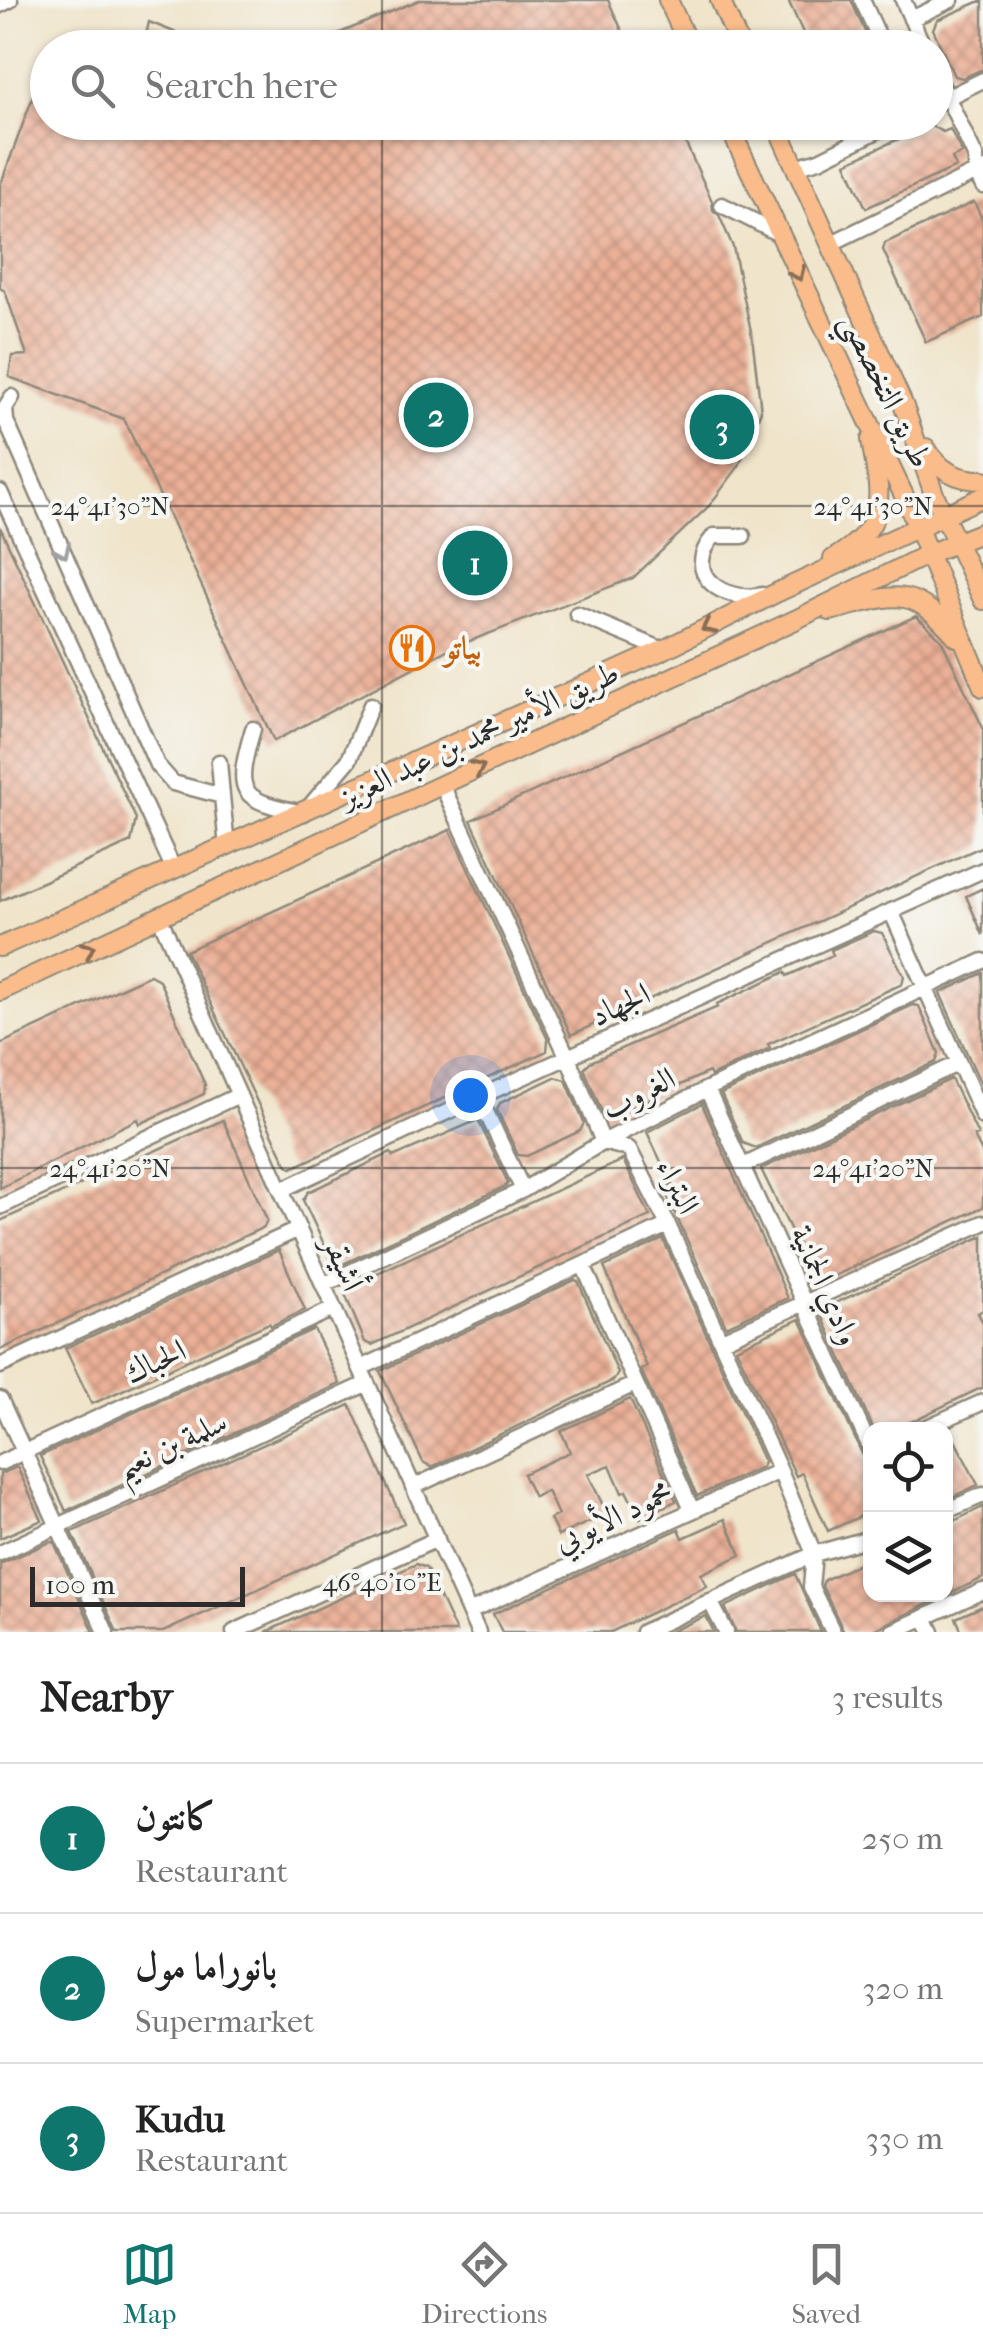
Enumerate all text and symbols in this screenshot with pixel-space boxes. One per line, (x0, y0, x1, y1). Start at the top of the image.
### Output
search box (30, 30, 953, 140)
icon: search (65, 58, 120, 113)
text: Search here (145, 63, 338, 108)
one-way arrow (786, 264, 806, 282)
street label: طريق التخصصي (823, 307, 940, 479)
pin: 2 (404, 378, 468, 452)
pin: 3 (690, 390, 754, 464)
text: 24°41'30"N (51, 492, 169, 521)
text: 24°41'30"N (814, 492, 932, 521)
pin: 1 (442, 526, 508, 600)
one-way arrow (51, 541, 71, 559)
one-way arrow (700, 615, 718, 634)
restaurant icon: بياتو (389, 625, 435, 671)
place label: بياتو (441, 630, 482, 668)
street label: طريق الأمير محمد بن عبد العزيز (329, 650, 626, 819)
one-way arrow (468, 761, 486, 781)
one-way arrow (78, 942, 96, 962)
street label: الجهاد (585, 975, 656, 1034)
street label: الغروب (595, 1059, 682, 1129)
your location (445, 1070, 496, 1121)
street label: البتراء (648, 1152, 707, 1220)
text: 24°41'20"N (49, 1154, 171, 1183)
text: 24°41'20"N (812, 1154, 934, 1183)
street label: وادي الجمانية (777, 1220, 868, 1353)
street label: أشيقر (312, 1226, 375, 1298)
street label: الحباك (119, 1331, 192, 1392)
street label: سلمة بن نعيم (110, 1403, 238, 1498)
map controls (863, 1422, 953, 1602)
button: locate (863, 1422, 953, 1512)
street label: محمود الأيوبي (546, 1469, 681, 1566)
button: layers (863, 1512, 953, 1602)
scale bar (30, 1562, 245, 1606)
text: 100 m (45, 1568, 115, 1601)
text: 46°40'10"E (323, 1568, 441, 1597)
text: Nearby (40, 1673, 172, 1722)
text: 3 results (832, 1679, 943, 1716)
text: كانتون (135, 1794, 216, 1839)
text: 1 (67, 1820, 78, 1857)
text: 250 m (862, 1820, 943, 1857)
text: Restaurant (135, 1853, 288, 1890)
text: بانوراما مول (135, 1944, 277, 1989)
text: 2 (64, 1970, 81, 2007)
text: 320 m (862, 1970, 943, 2007)
text: Supermarket (135, 2003, 314, 2040)
text: Kudu (135, 2097, 225, 2142)
text: 3 (66, 2120, 79, 2157)
text: 330 m (866, 2120, 943, 2157)
text: Restaurant (135, 2142, 288, 2179)
tab: Map (122, 2237, 177, 2330)
tab: Directions (421, 2237, 547, 2330)
tab: Saved (791, 2237, 861, 2330)

